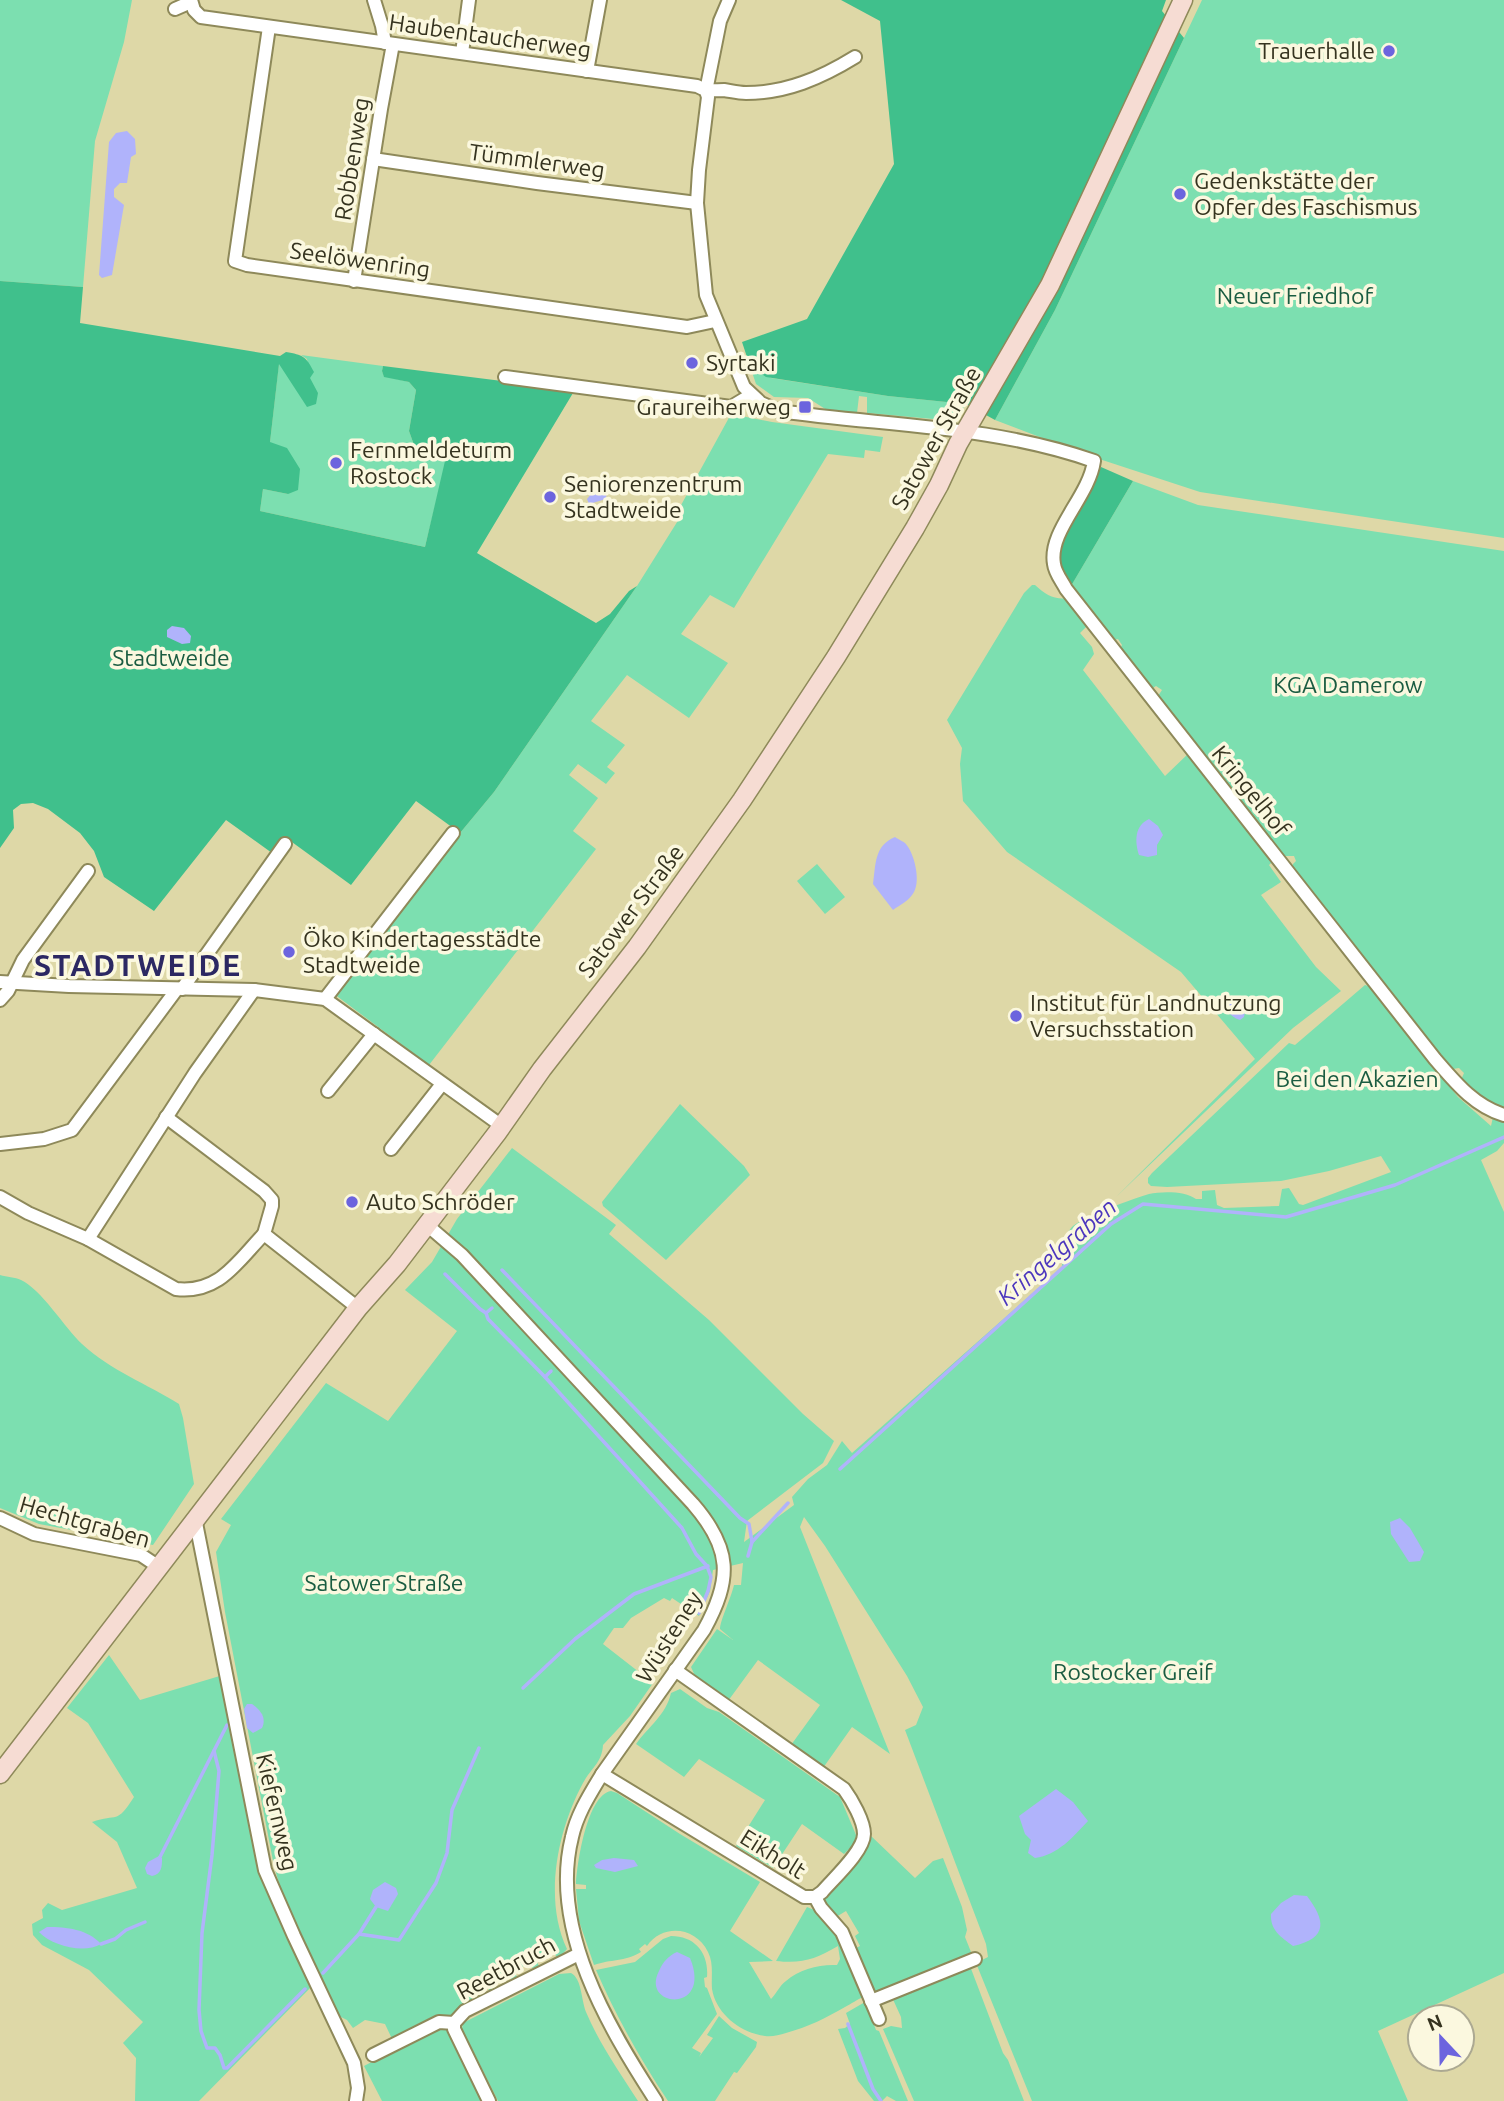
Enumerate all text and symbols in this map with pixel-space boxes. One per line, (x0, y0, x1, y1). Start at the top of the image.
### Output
street label: Haubentaucherweg (387, 9, 593, 62)
place label: Trauerhalle (1258, 38, 1375, 63)
marker: Trauerhalle (1381, 43, 1397, 59)
street label: Robbenweg (329, 96, 374, 222)
street label: Tümmlerweg (468, 139, 606, 182)
place label: Gedenkstätte der Opfer des Faschismus (1194, 168, 1418, 219)
marker: Gedenkstätte der Opfer des Faschismus (1172, 186, 1188, 202)
street label: Seelöwenring (288, 237, 432, 282)
park label: Neuer Friedhof (1217, 283, 1373, 308)
place label: Syrtaki (706, 350, 776, 375)
marker: Syrtaki (684, 355, 700, 371)
street label: Satower Straße (886, 362, 985, 513)
place label: Graureiherweg (636, 394, 791, 419)
marker: Graureiherweg (797, 399, 813, 415)
place label: Fernmeldeturm Rostock (350, 437, 512, 488)
marker: Fernmeldeturm Rostock (328, 455, 344, 471)
place label: Seniorenzentrum Stadtweide (564, 471, 742, 522)
marker: Seniorenzentrum Stadtweide (542, 489, 558, 505)
park label: Stadtweide (112, 645, 230, 670)
park label: KGA Damerow (1273, 672, 1423, 697)
street label: Kringelhof (1207, 741, 1295, 841)
street label: Satower Straße (573, 840, 688, 982)
place label: Öko Kindertagesstädte Stadtweide (303, 926, 541, 977)
marker: Öko Kindertagesstädte Stadtweide (281, 944, 297, 960)
district label: STADTWEIDE (34, 948, 242, 982)
place label: Institut für Landnutzung Versuchsstation (1030, 990, 1282, 1041)
marker: Institut für Landnutzung Versuchsstation (1008, 1008, 1024, 1024)
park label: Bei den Akazien (1275, 1066, 1439, 1091)
place label: Auto Schröder (366, 1189, 515, 1214)
water label: Kringelgraben (992, 1193, 1122, 1311)
marker: Auto Schröder (344, 1194, 360, 1210)
street label: Hechtgraben (17, 1491, 153, 1552)
park label: Satower Straße (305, 1570, 464, 1595)
street label: Wüsteney (631, 1587, 706, 1687)
park label: Rostocker Greif (1053, 1659, 1213, 1684)
street label: Kiefernweg (252, 1751, 303, 1873)
street label: Eikholt (736, 1824, 810, 1883)
street label: Reetbruch (452, 1931, 559, 2004)
north arrow (1406, 2003, 1476, 2073)
text: N (1424, 2009, 1445, 2035)

